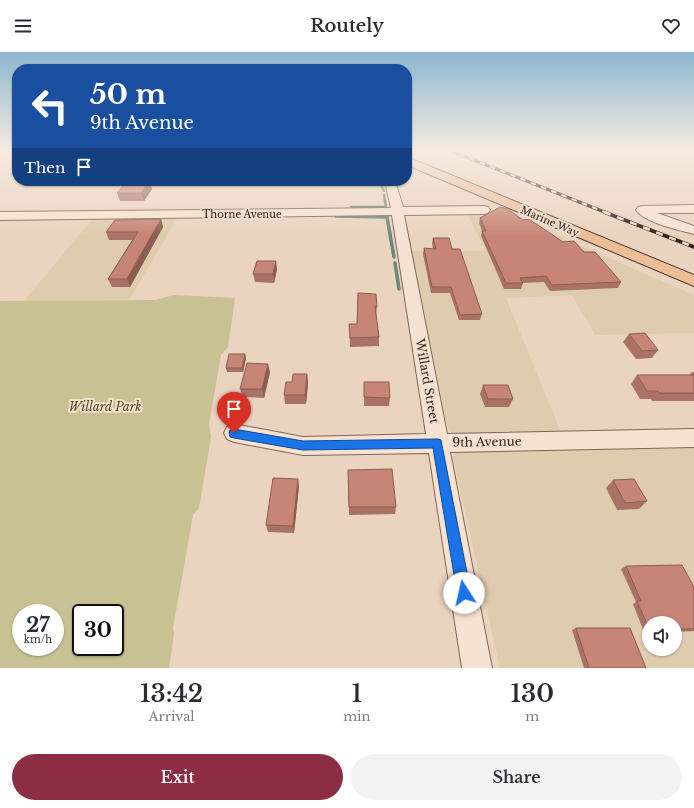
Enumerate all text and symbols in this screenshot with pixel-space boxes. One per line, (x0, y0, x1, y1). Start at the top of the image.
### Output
icon: menu (12, 15, 34, 37)
text: Routely (310, 15, 384, 37)
icon: heart (660, 15, 682, 37)
text: 50 m (90, 77, 166, 112)
icon: left (24, 80, 76, 132)
text: 9th Avenue (90, 112, 194, 134)
icon: arrive (73, 156, 95, 178)
text: Then (24, 158, 65, 177)
street label: Marine Way (519, 203, 582, 240)
street label: Thorne Avenue (202, 208, 282, 221)
street label: Willard Street (412, 336, 442, 425)
pin (217, 392, 251, 433)
icon: arrive (223, 398, 245, 420)
park label: Willard Park (69, 399, 141, 414)
street label: 9th Avenue (452, 433, 522, 450)
position arrow (443, 572, 485, 614)
speed limit sign: 30 (72, 604, 124, 656)
text: 27 (26, 613, 50, 637)
map controls (642, 616, 682, 656)
button: sound (642, 616, 682, 656)
text: km/h (24, 633, 52, 646)
text: 13:42 (140, 679, 203, 708)
text: 1 (352, 679, 362, 708)
text: 130 (511, 679, 554, 708)
text: Arrival (149, 708, 195, 725)
text: min (343, 708, 371, 725)
text: m (525, 708, 539, 725)
button: Exit (12, 754, 343, 800)
button: Share (351, 754, 682, 800)

